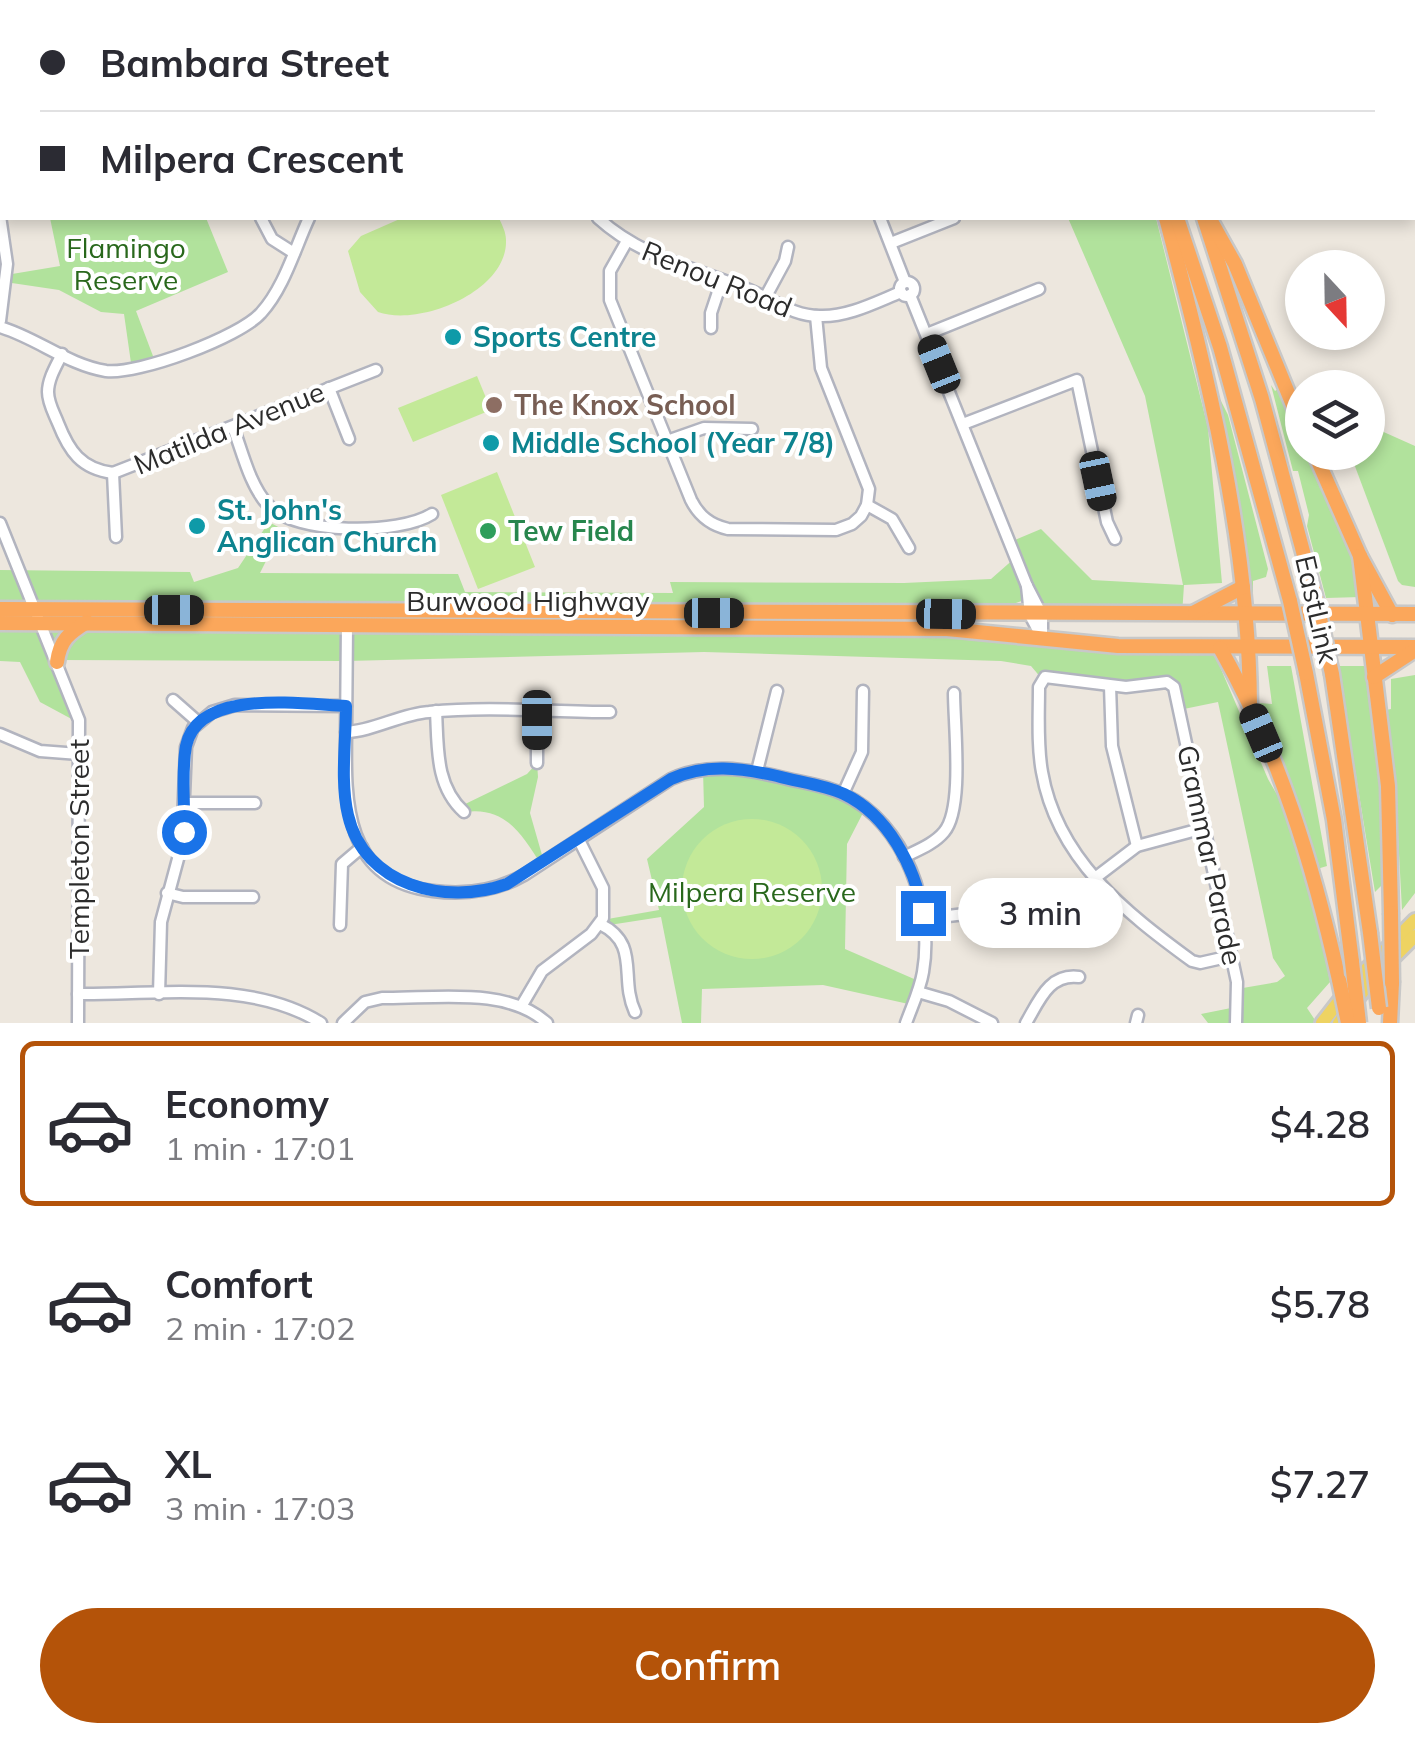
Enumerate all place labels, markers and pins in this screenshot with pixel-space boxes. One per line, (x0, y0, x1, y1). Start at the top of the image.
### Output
place label: Sports Centre (473, 319, 656, 354)
marker: Sports Centre (442, 326, 464, 348)
place label: The Knox School (514, 387, 736, 422)
marker: The Knox School (483, 394, 505, 416)
place label: Middle School (Year 7/8) (511, 425, 835, 460)
marker: Middle School (Year 7/8) (480, 432, 502, 454)
place label: St. John's Anglican Church (217, 492, 437, 559)
place label: Tew Field (508, 513, 634, 548)
marker: St. John's Anglican Church (186, 515, 208, 537)
marker: Tew Field (477, 520, 499, 542)

